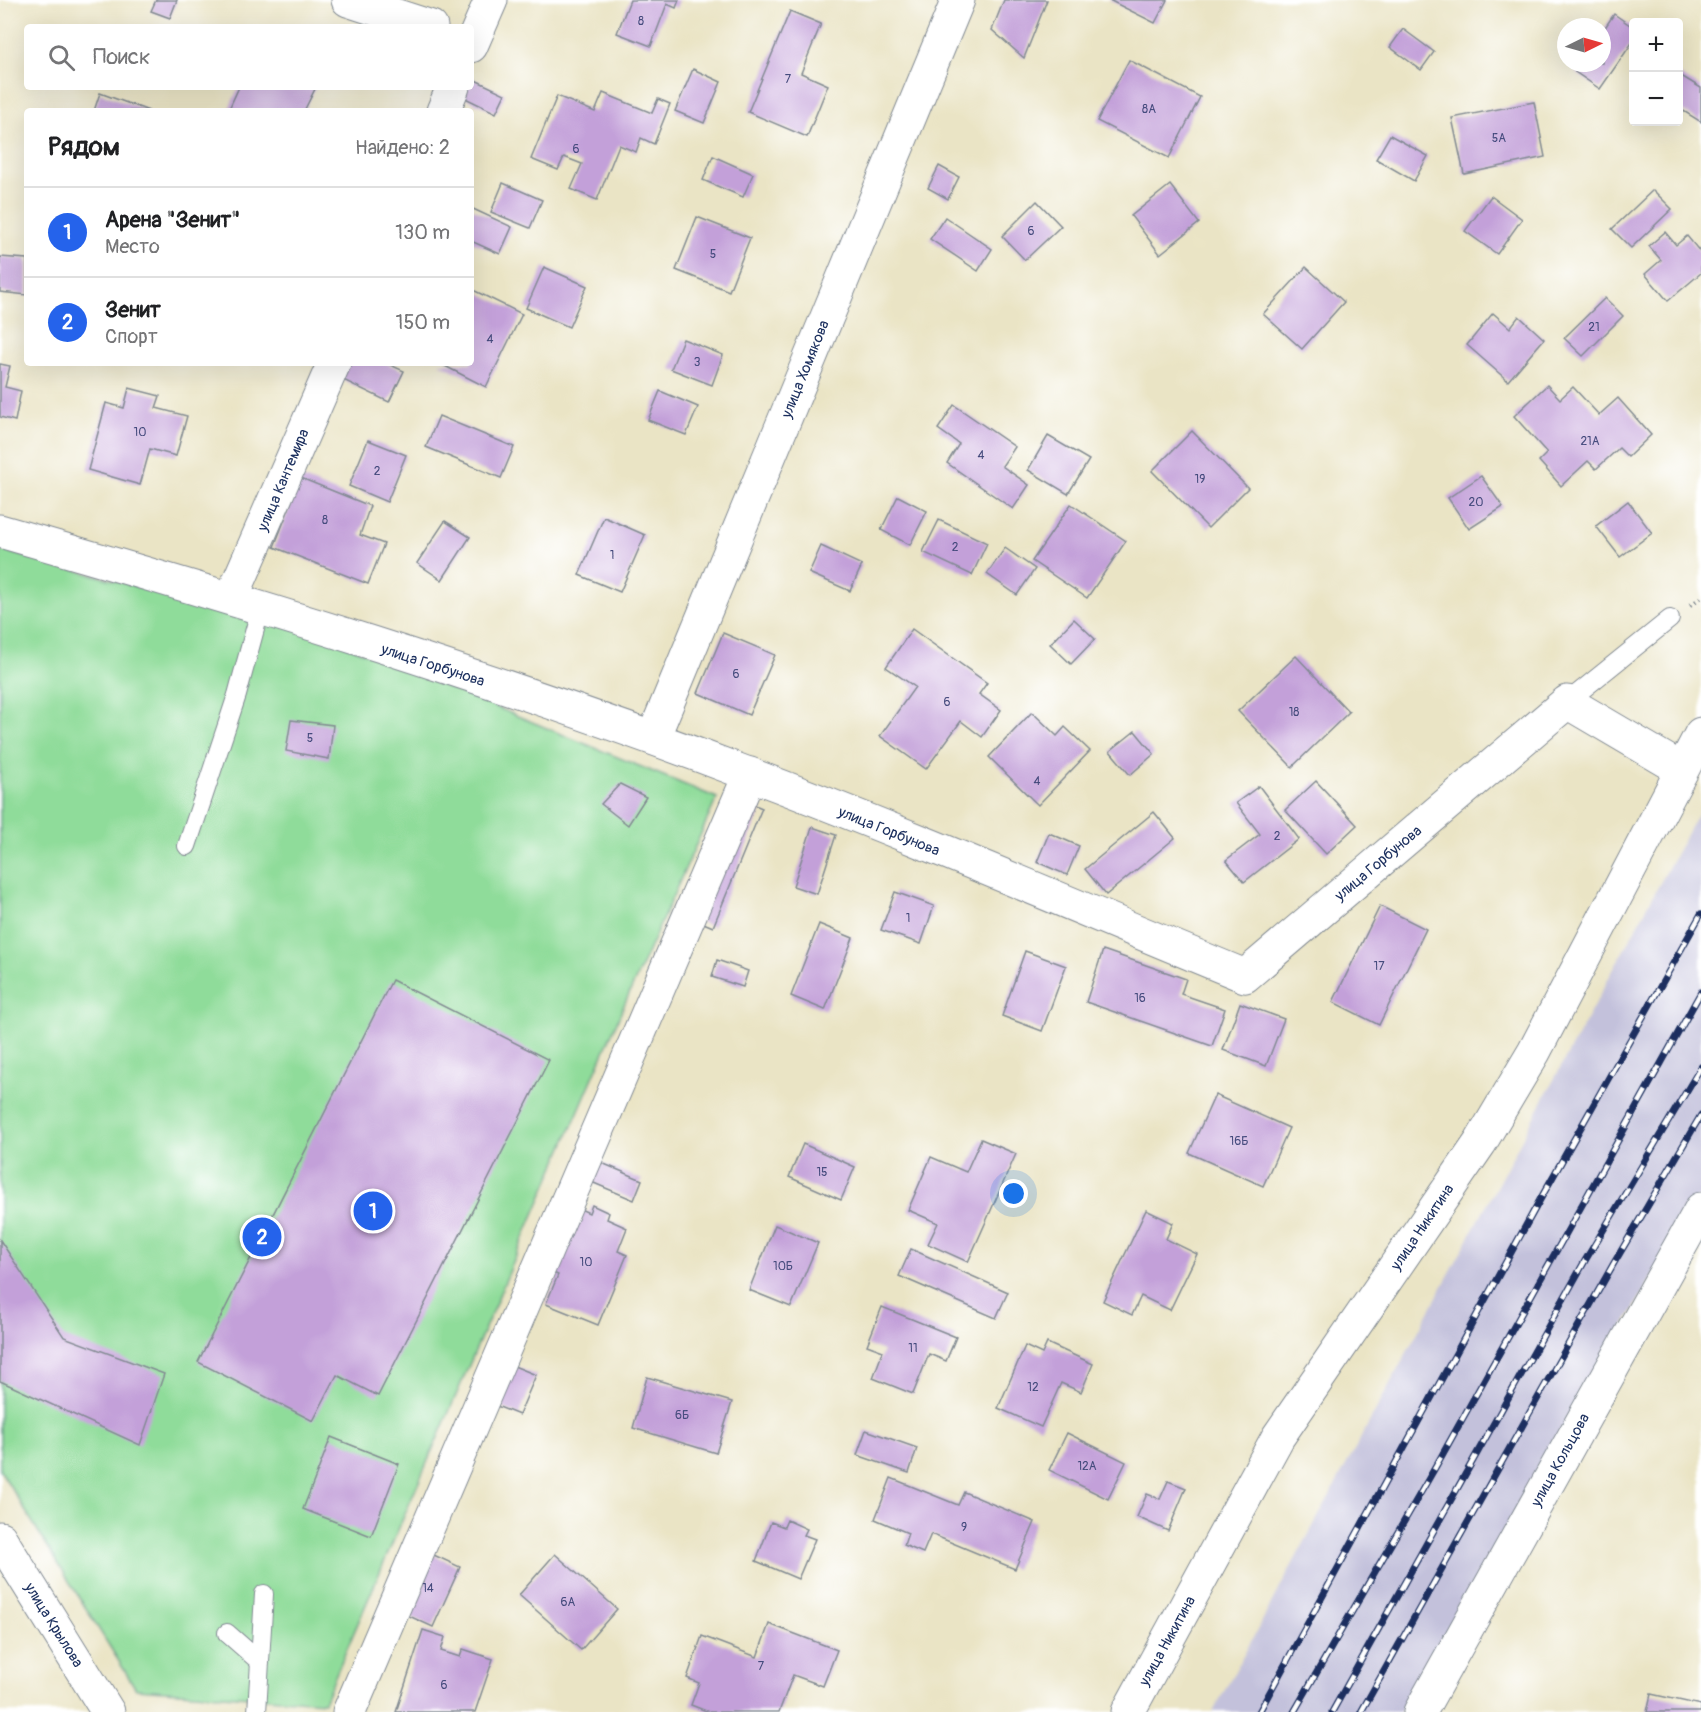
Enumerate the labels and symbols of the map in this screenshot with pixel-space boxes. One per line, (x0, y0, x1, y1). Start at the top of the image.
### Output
house number: 8 (638, 14, 644, 29)
north arrow (1557, 18, 1611, 72)
house number: 7 (785, 72, 792, 87)
house number: 8А (1142, 102, 1156, 117)
house number: 5А (1492, 131, 1506, 146)
house number: 6 (573, 142, 580, 157)
house number: 6 (1028, 224, 1035, 239)
house number: 5 (710, 247, 716, 262)
street label: улица Хомякова (777, 317, 834, 422)
house number: 21 (1588, 320, 1600, 335)
house number: 4 (487, 332, 494, 347)
house number: 3 (694, 355, 701, 370)
house number: 10 (134, 425, 146, 440)
street label: улица Кантемира (253, 426, 314, 535)
house number: 21А (1580, 434, 1600, 449)
house number: 4 (978, 448, 985, 463)
house number: 2 (374, 464, 381, 479)
house number: 19 (1195, 472, 1205, 487)
house number: 20 (1469, 495, 1483, 510)
house number: 8 (322, 513, 328, 528)
house number: 2 (952, 540, 959, 555)
house number: 1 (610, 548, 614, 563)
street label: улица Горбунова (378, 639, 487, 691)
house number: 6 (733, 667, 740, 682)
house number: 6 (944, 695, 951, 710)
house number: 18 (1289, 705, 1299, 720)
house number: 5 (307, 731, 313, 746)
house number: 4 (1034, 774, 1041, 789)
street label: улица Горбунова (834, 802, 942, 860)
street label: улица Горбунова (1330, 821, 1426, 906)
house number: 2 (1274, 829, 1281, 844)
house number: 1 (906, 911, 910, 926)
house number: 17 (1373, 959, 1385, 974)
house number: 16 (1134, 991, 1146, 1006)
house number: 16Б (1230, 1134, 1248, 1149)
house number: 15 (816, 1165, 828, 1180)
your location (999, 1179, 1028, 1208)
street label: улица Никитина (1386, 1181, 1458, 1275)
pin: 1 (354, 1188, 392, 1234)
pin: 2 (242, 1214, 282, 1260)
house number: 10 (580, 1255, 592, 1270)
house number: 10Б (773, 1259, 793, 1274)
house number: 11 (908, 1341, 918, 1356)
house number: 12 (1027, 1380, 1039, 1395)
house number: 6Б (675, 1408, 689, 1423)
street label: улица Кольцова (1526, 1410, 1594, 1511)
house number: 12А (1077, 1459, 1097, 1474)
house number: 9 (961, 1520, 967, 1535)
street label: улица Крылова (19, 1579, 87, 1671)
house number: 14 (422, 1581, 434, 1596)
street label: улица Никитина (1134, 1593, 1200, 1690)
house number: 6А (561, 1595, 576, 1610)
house number: 7 (758, 1659, 765, 1674)
house number: 6 (441, 1678, 448, 1693)

